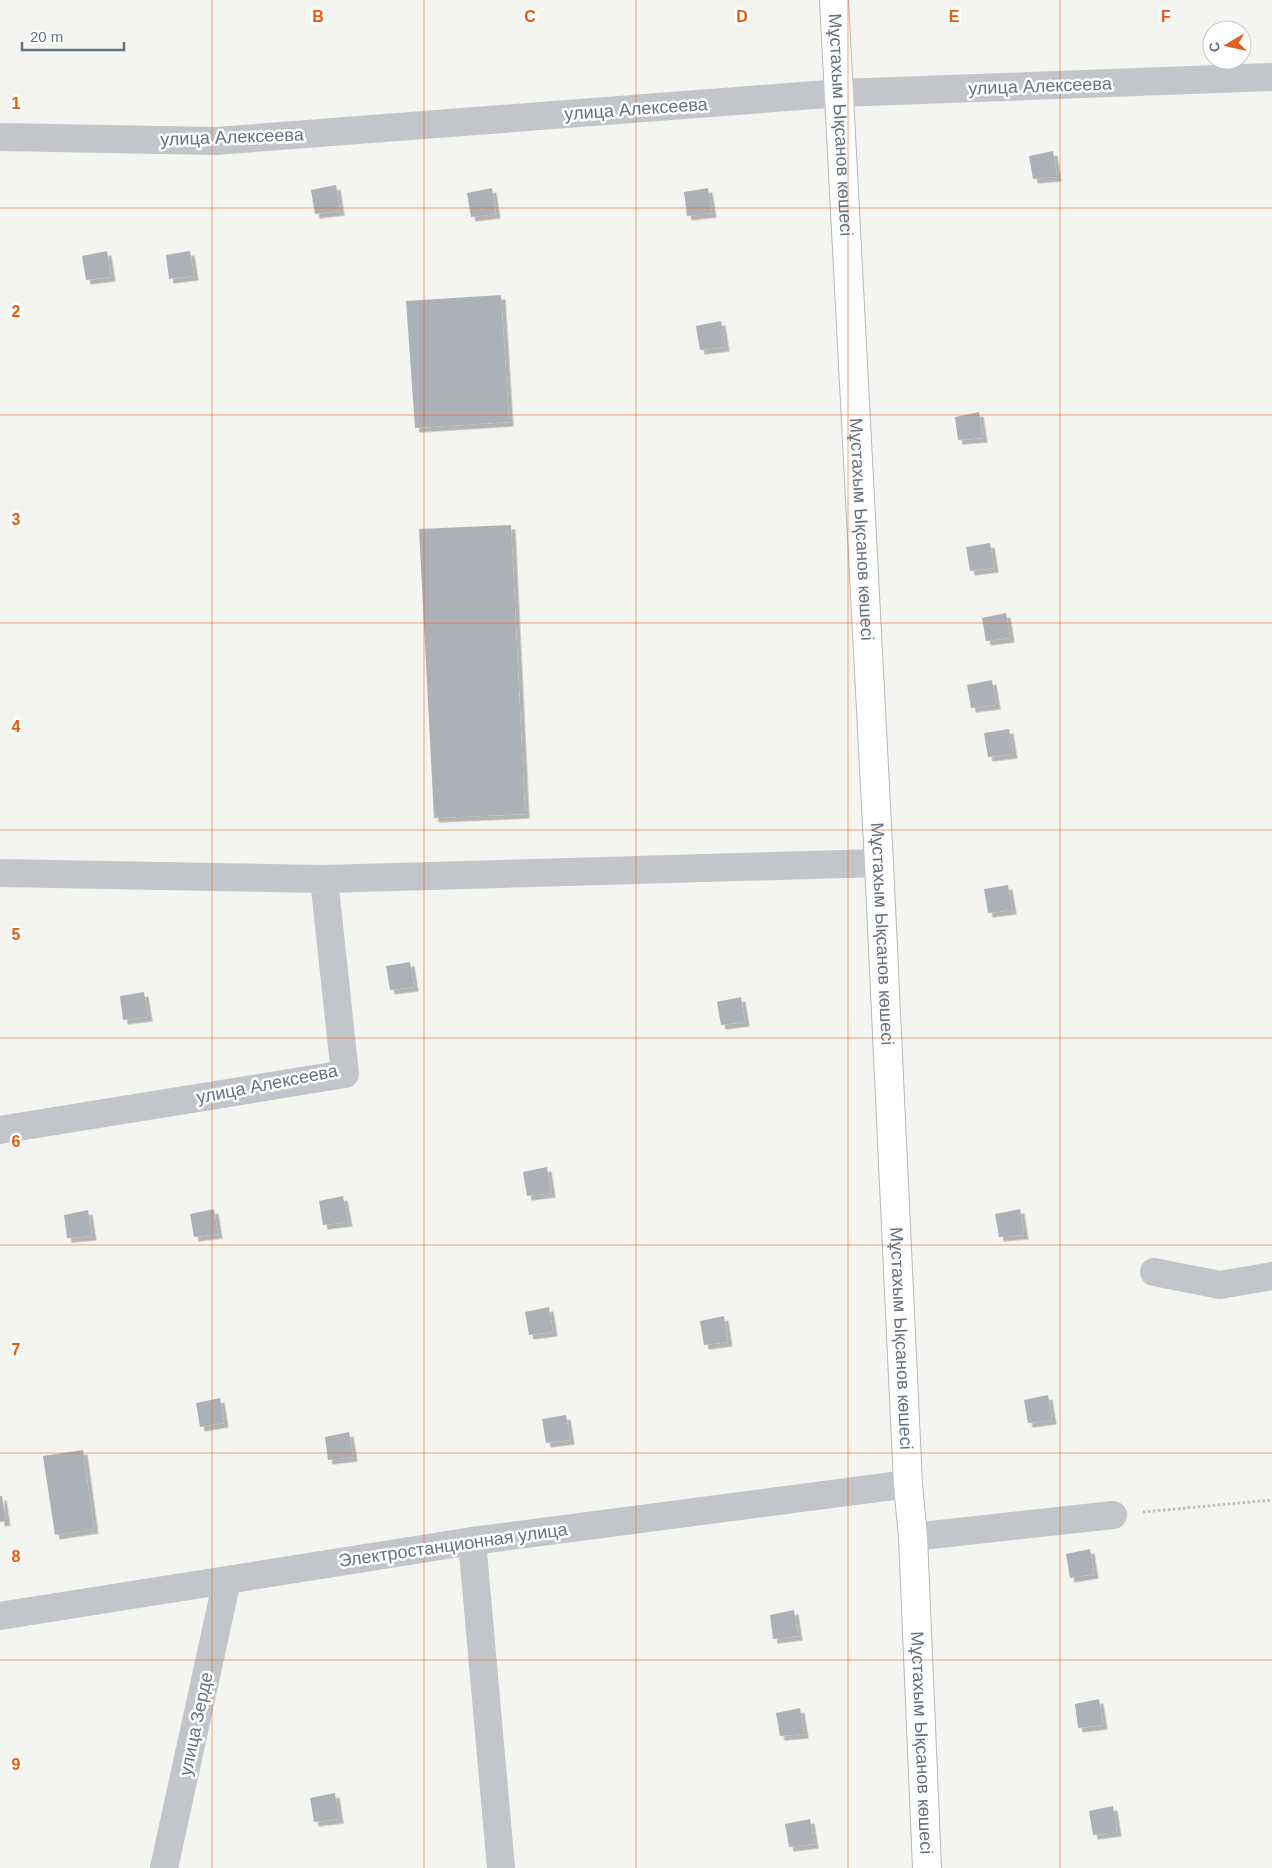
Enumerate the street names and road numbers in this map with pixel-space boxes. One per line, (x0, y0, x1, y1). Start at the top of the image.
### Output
street label: Мұстахым Ықсанов көшесі (825, 13, 856, 237)
street label: улица Алексеева (968, 73, 1113, 98)
street label: улица Алексеева (564, 94, 709, 124)
street label: улица Алексеева (160, 124, 305, 149)
street label: Мұстахым Ықсанов көшесі (846, 417, 877, 641)
street label: Мұстахым Ықсанов көшесі (867, 822, 897, 1046)
street label: улица Алексеева (195, 1060, 340, 1108)
street label: Мұстахым Ықсанов көшесі (886, 1226, 916, 1450)
street label: Электростанционная улица (337, 1519, 570, 1571)
street label: Мұстахым Ықсанов көшесі (907, 1631, 936, 1855)
street label: улица Зерде (175, 1670, 217, 1778)

